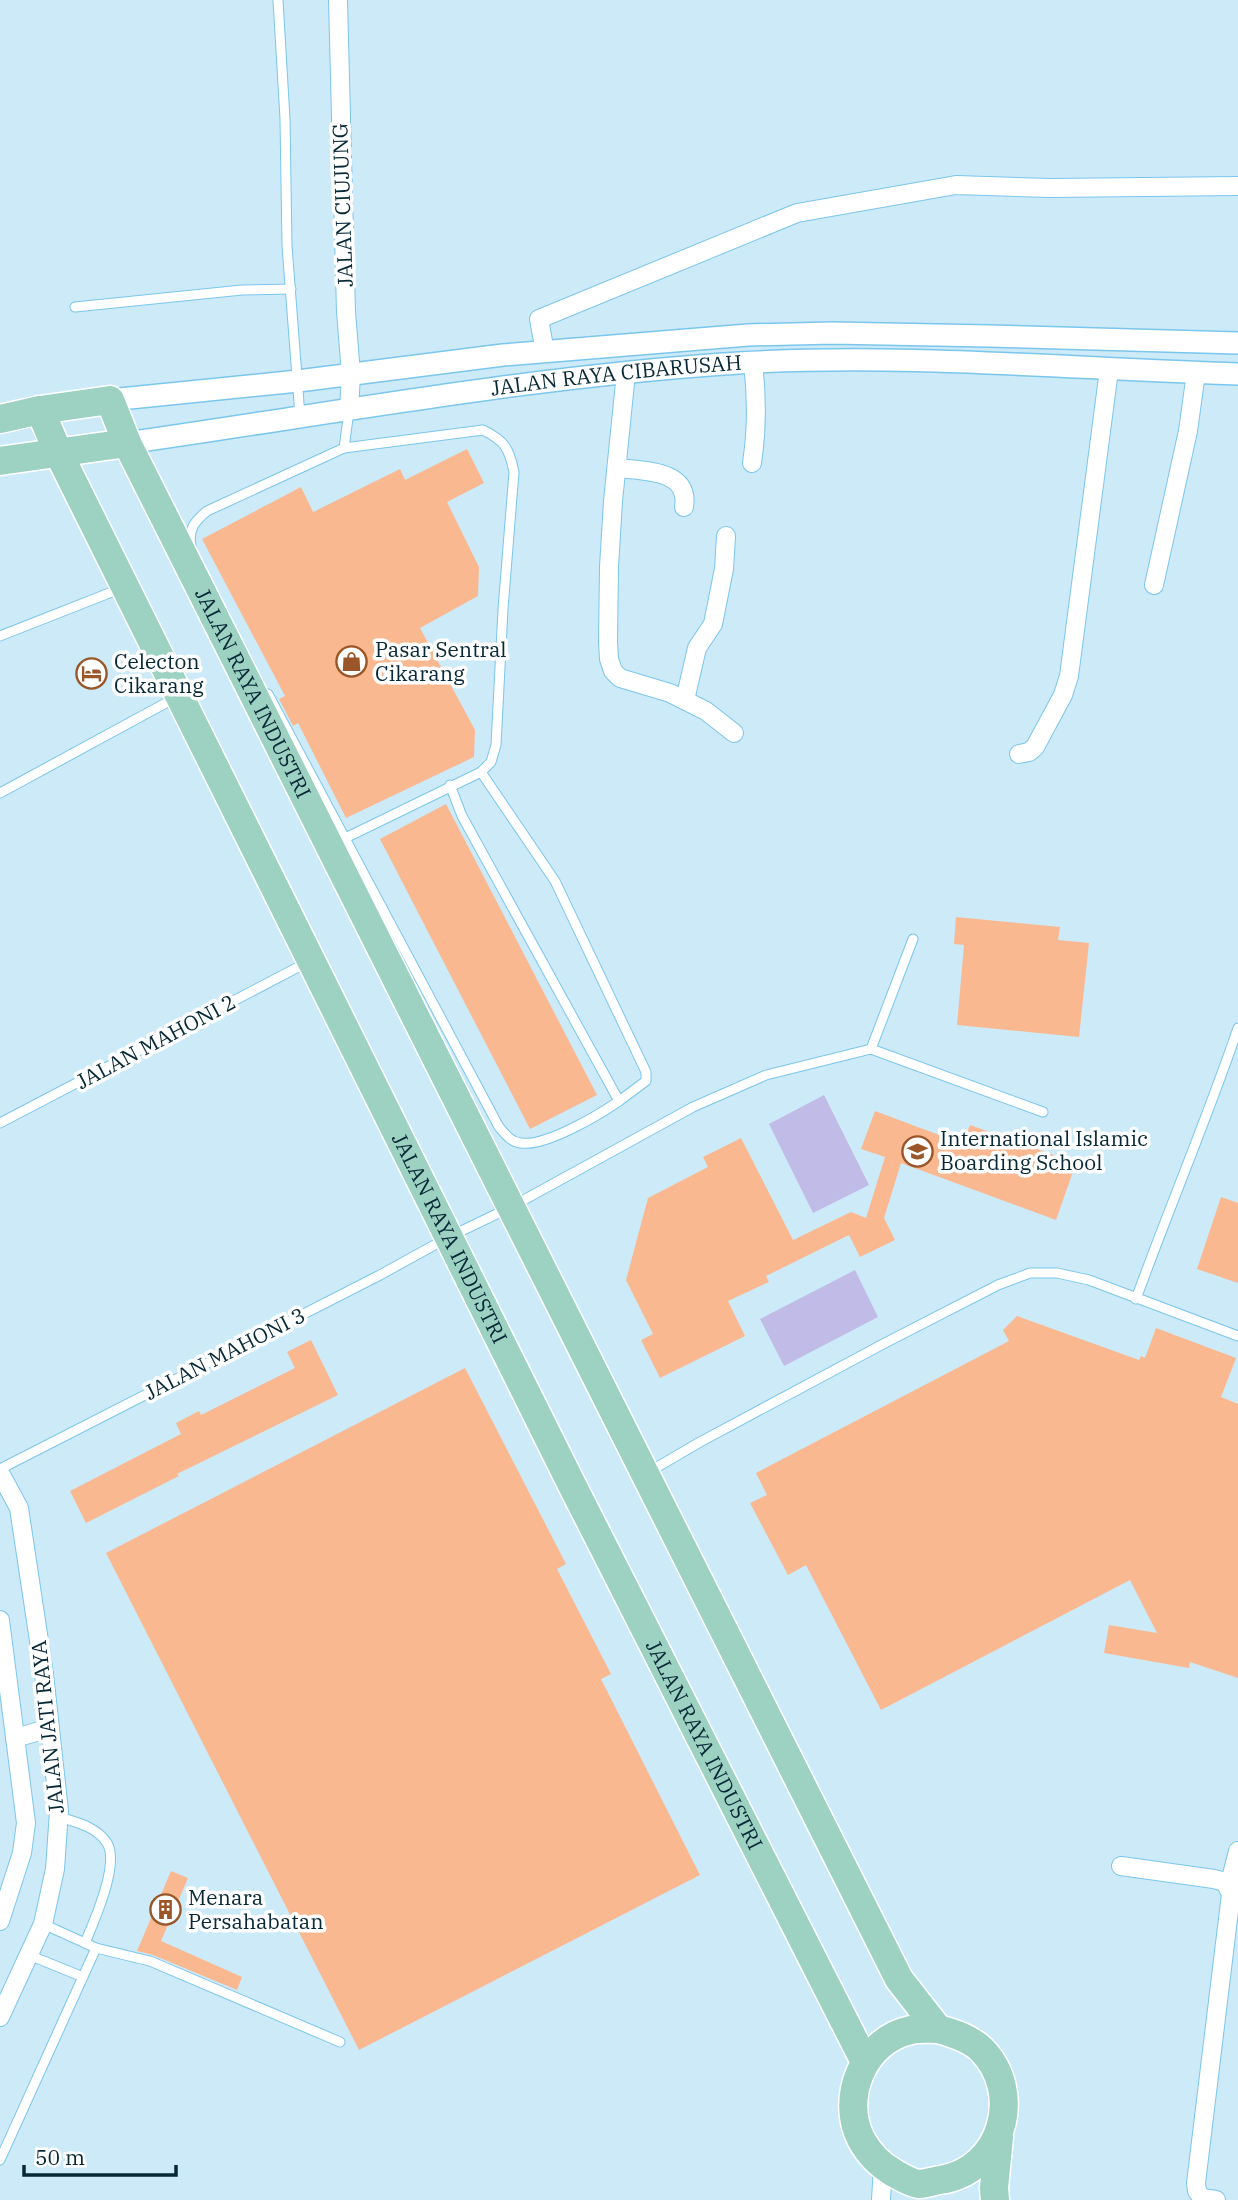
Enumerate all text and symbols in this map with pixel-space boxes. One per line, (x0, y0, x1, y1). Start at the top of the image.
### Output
street label: JALAN CIUJUNG (325, 123, 359, 288)
street label: JALAN RAYA CIBARUSAH (489, 348, 743, 402)
street label: JALAN RAYA INDUSTRI (189, 583, 318, 803)
place label: Pasar Sentral Cikarang (375, 635, 507, 687)
shop icon: Pasar Sentral Cikarang (335, 645, 369, 679)
place label: Celecton Cikarang (114, 647, 204, 699)
hotel icon: Celecton Cikarang (74, 657, 108, 691)
street label: JALAN MAHONI 2 (71, 987, 240, 1095)
place label: International Islamic Boarding School (940, 1124, 1148, 1176)
street label: JALAN RAYA INDUSTRI (386, 1128, 514, 1348)
school or university icon: International Islamic Boarding School (900, 1134, 934, 1168)
street label: JALAN MAHONI 3 (139, 1300, 310, 1406)
street label: JALAN RAYA INDUSTRI (640, 1635, 770, 1854)
street label: JALAN JATI RAYA (24, 1638, 70, 1815)
place label: Menara Persahabatan (188, 1883, 324, 1935)
building icon: Menara Persahabatan (148, 1893, 182, 1927)
scale bar (24, 2134, 177, 2178)
text: 50 m (35, 2143, 85, 2171)

